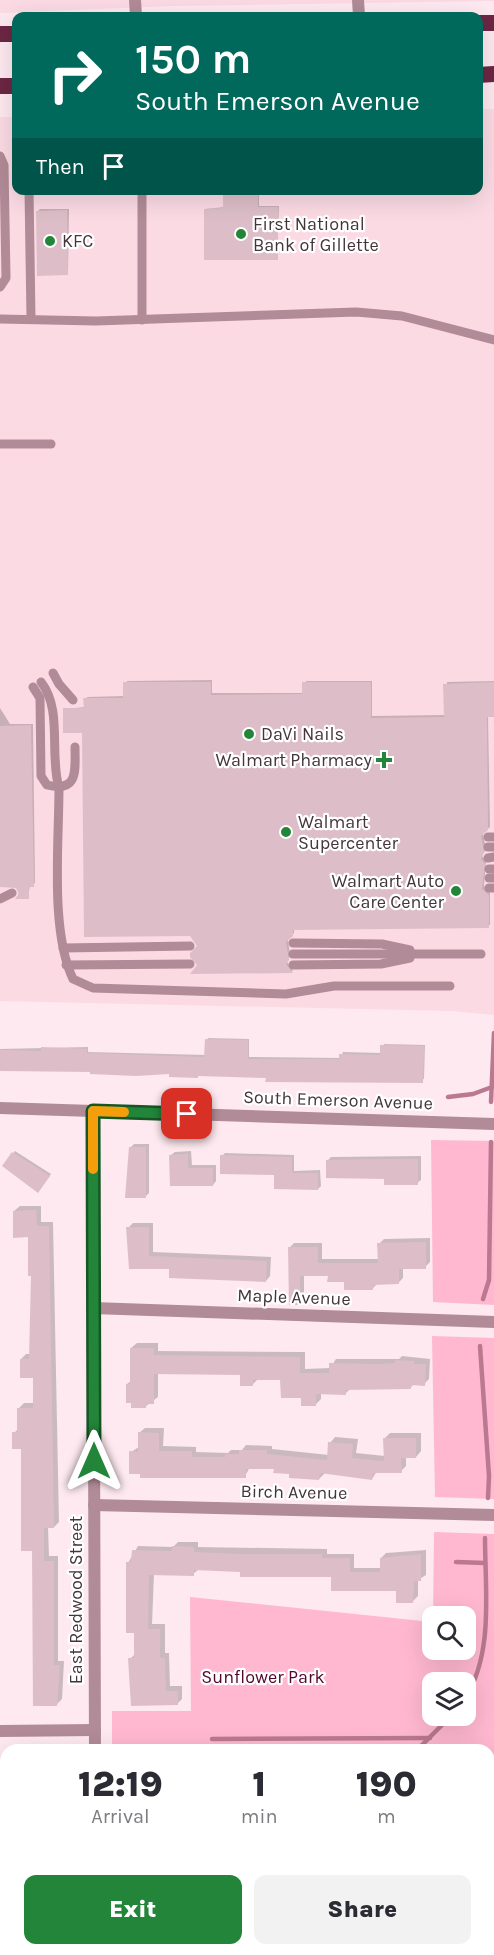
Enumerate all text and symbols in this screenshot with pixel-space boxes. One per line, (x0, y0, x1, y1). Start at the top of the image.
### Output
text: 150 m (135, 34, 251, 84)
icon: right (36, 36, 114, 114)
text: South Emerson Avenue (135, 85, 420, 117)
icon: arrive (97, 150, 130, 183)
text: Then (36, 154, 85, 180)
place label: First National Bank of Gillette (253, 213, 379, 256)
marker: First National Bank of Gillette (234, 227, 248, 241)
place label: KFC (62, 230, 93, 252)
marker: KFC (43, 234, 57, 248)
place label: DaVi Nails (261, 723, 344, 745)
marker: DaVi Nails (242, 727, 256, 741)
place label: Walmart Pharmacy (216, 749, 373, 771)
marker: Walmart Pharmacy (377, 753, 391, 767)
place label: Walmart Supercenter (298, 811, 398, 854)
marker: Walmart Supercenter (279, 825, 293, 839)
place label: Walmart Auto Care Center (331, 870, 444, 913)
marker: Walmart Auto Care Center (449, 884, 463, 898)
street label: South Emerson Avenue (243, 1086, 433, 1114)
pin (161, 1088, 212, 1139)
icon: arrive (170, 1097, 203, 1130)
street label: Maple Avenue (237, 1284, 351, 1310)
position arrow (62, 1429, 126, 1493)
street label: Birch Avenue (240, 1480, 348, 1504)
street label: East Redwood Street (65, 1516, 87, 1684)
map controls (422, 1606, 476, 1726)
button: search (422, 1606, 476, 1660)
park label: Sunflower Park (201, 1666, 325, 1688)
button: layers (422, 1672, 476, 1726)
text: 12:19 (78, 1763, 163, 1805)
text: 1 (252, 1763, 266, 1805)
text: 190 (356, 1763, 417, 1805)
text: Arrival (91, 1805, 150, 1828)
text: min (241, 1805, 278, 1828)
text: m (377, 1805, 396, 1828)
button: Exit (24, 1875, 242, 1944)
button: Share (254, 1875, 471, 1944)

